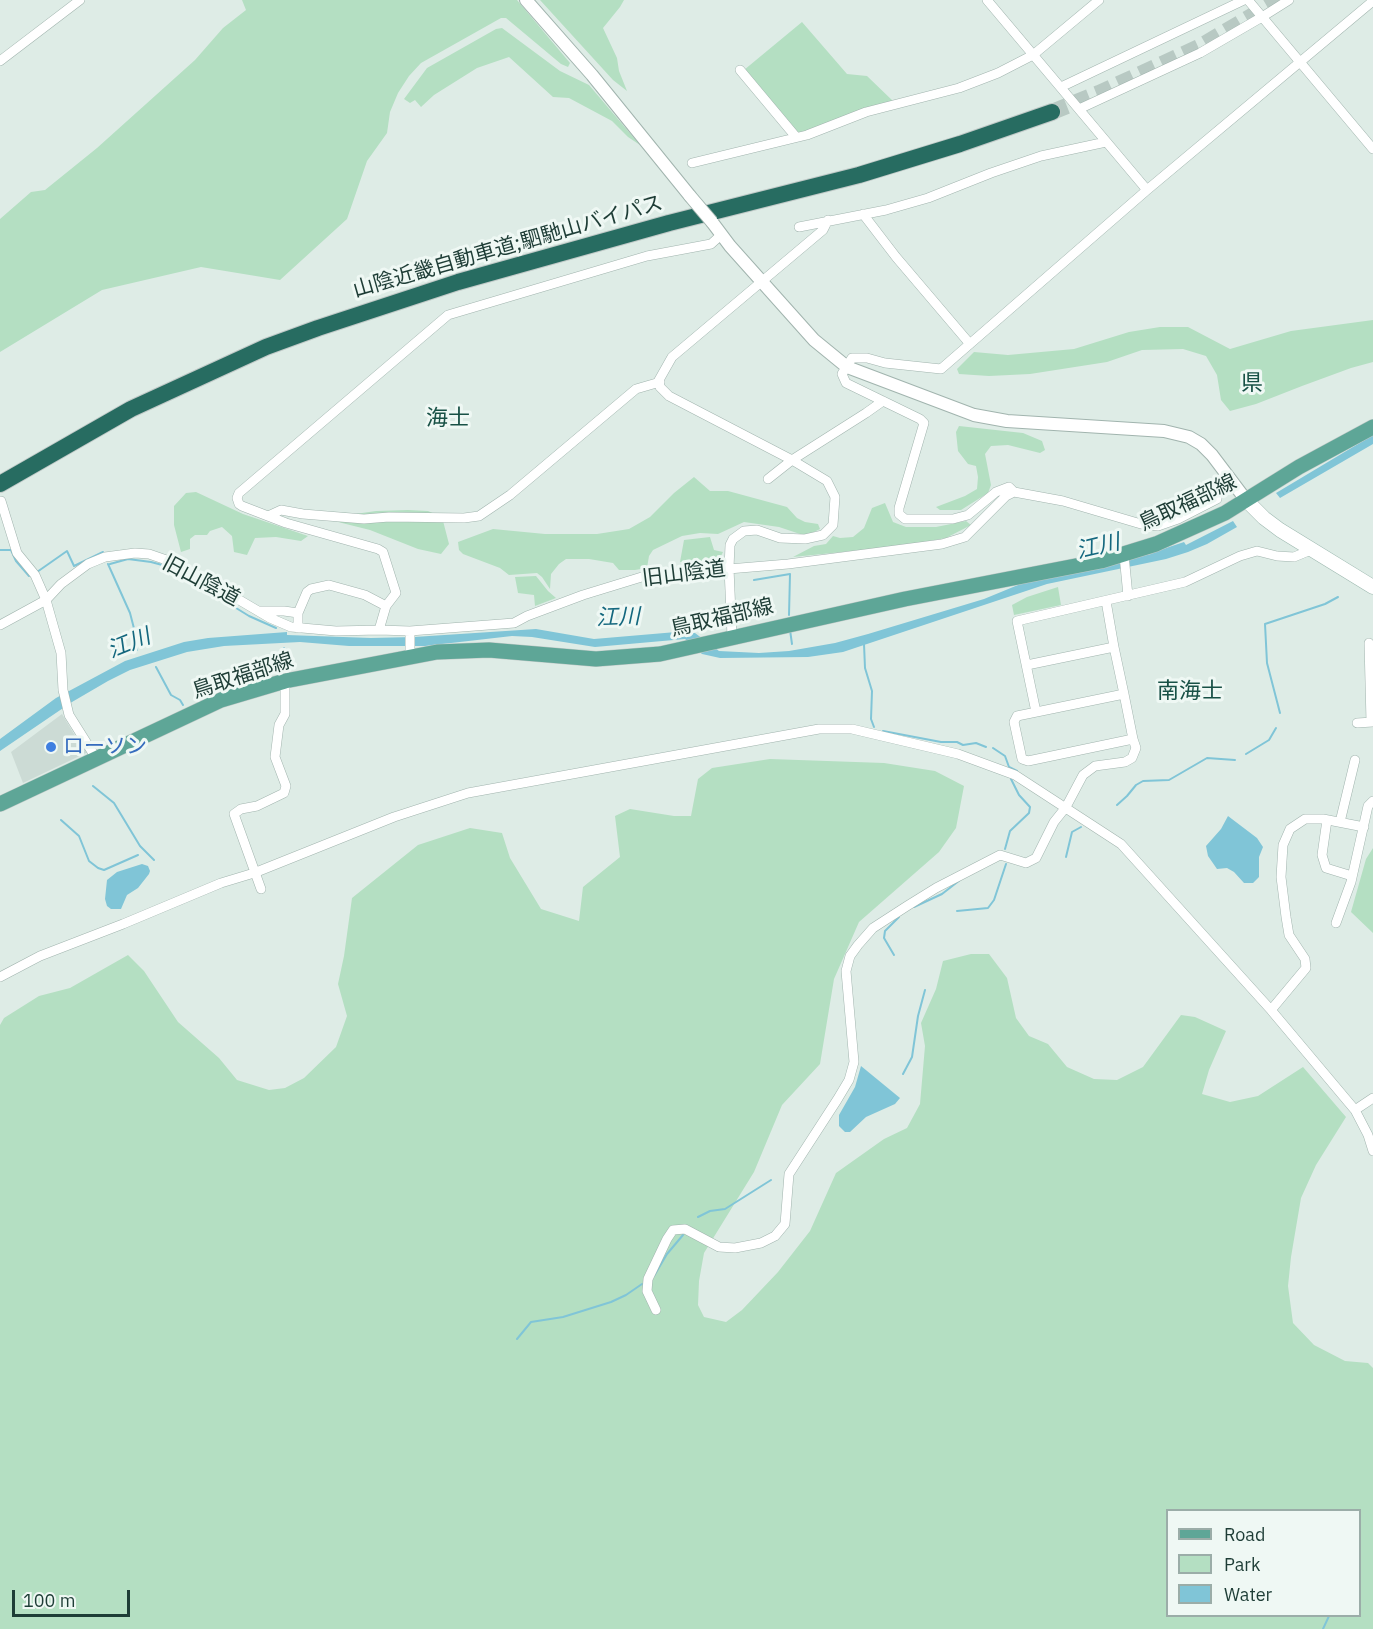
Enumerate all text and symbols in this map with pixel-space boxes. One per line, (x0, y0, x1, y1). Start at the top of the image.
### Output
street label: 山陰近畿自動車道;駟馳山バイパス (350, 191, 666, 303)
district label: 県 (1241, 371, 1263, 397)
district label: 海士 (426, 406, 470, 432)
street label: 鳥取福部線 (1135, 469, 1241, 537)
water label: 江川 (1074, 529, 1122, 565)
street label: 旧山陰道 (158, 550, 244, 612)
street label: 旧山陰道 (641, 556, 727, 592)
street label: 鳥取福部線 (668, 594, 776, 642)
water label: 江川 (596, 604, 640, 632)
water label: 江川 (104, 624, 154, 664)
street label: 鳥取福部線 (189, 648, 297, 704)
district label: 南海士 (1157, 679, 1223, 705)
place label: ローソン (63, 734, 147, 760)
marker: ローソン (44, 740, 58, 754)
legend (1166, 1509, 1361, 1617)
text: Road (1224, 1523, 1265, 1546)
text: Park (1224, 1553, 1260, 1576)
scale bar (15, 1578, 134, 1616)
text: Water (1224, 1583, 1272, 1606)
text: 100 m (23, 1589, 75, 1612)

